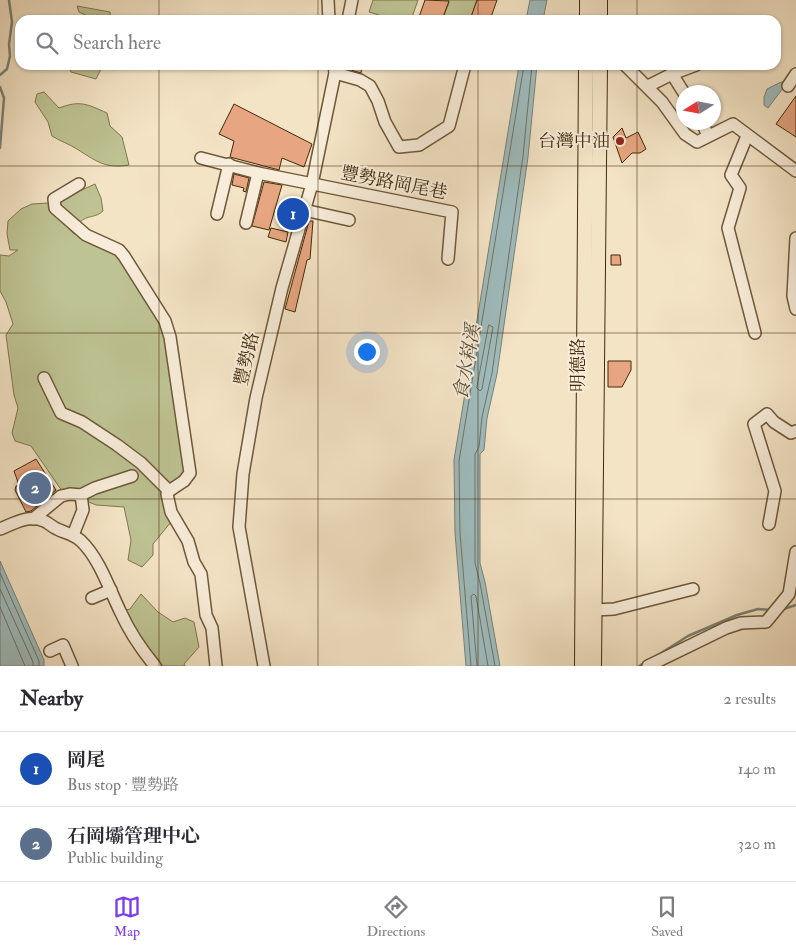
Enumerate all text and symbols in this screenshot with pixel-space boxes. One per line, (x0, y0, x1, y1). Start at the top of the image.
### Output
search box (15, 15, 781, 70)
icon: search (33, 29, 61, 57)
text: Search here (73, 31, 161, 55)
north arrow (676, 85, 721, 130)
place label: 台灣中油 (538, 130, 610, 153)
marker: 台灣中油 (614, 135, 626, 147)
street label: 豐勢路岡尾巷 (339, 161, 449, 205)
pin: 1 (277, 195, 309, 233)
water label: 食水嵙溪 (449, 321, 486, 402)
street label: 豐勢路 (230, 330, 264, 388)
street label: 明德路 (567, 338, 590, 392)
your location (354, 339, 380, 365)
pin: 2 (19, 469, 51, 507)
text: Nearby (20, 685, 83, 712)
text: 2 results (723, 689, 776, 709)
text: 岡尾 (67, 748, 105, 772)
text: 1 (33, 759, 39, 779)
text: 140 m (738, 759, 776, 779)
text: Bus stop · 豐勢路 (67, 775, 179, 795)
text: 石岡壩管理中心 (67, 824, 200, 848)
text: 2 (32, 834, 40, 854)
text: 320 m (738, 834, 776, 854)
text: Public building (67, 848, 163, 868)
tab: Map (113, 893, 141, 940)
tab: Directions (367, 893, 425, 940)
tab: Saved (651, 893, 683, 940)

